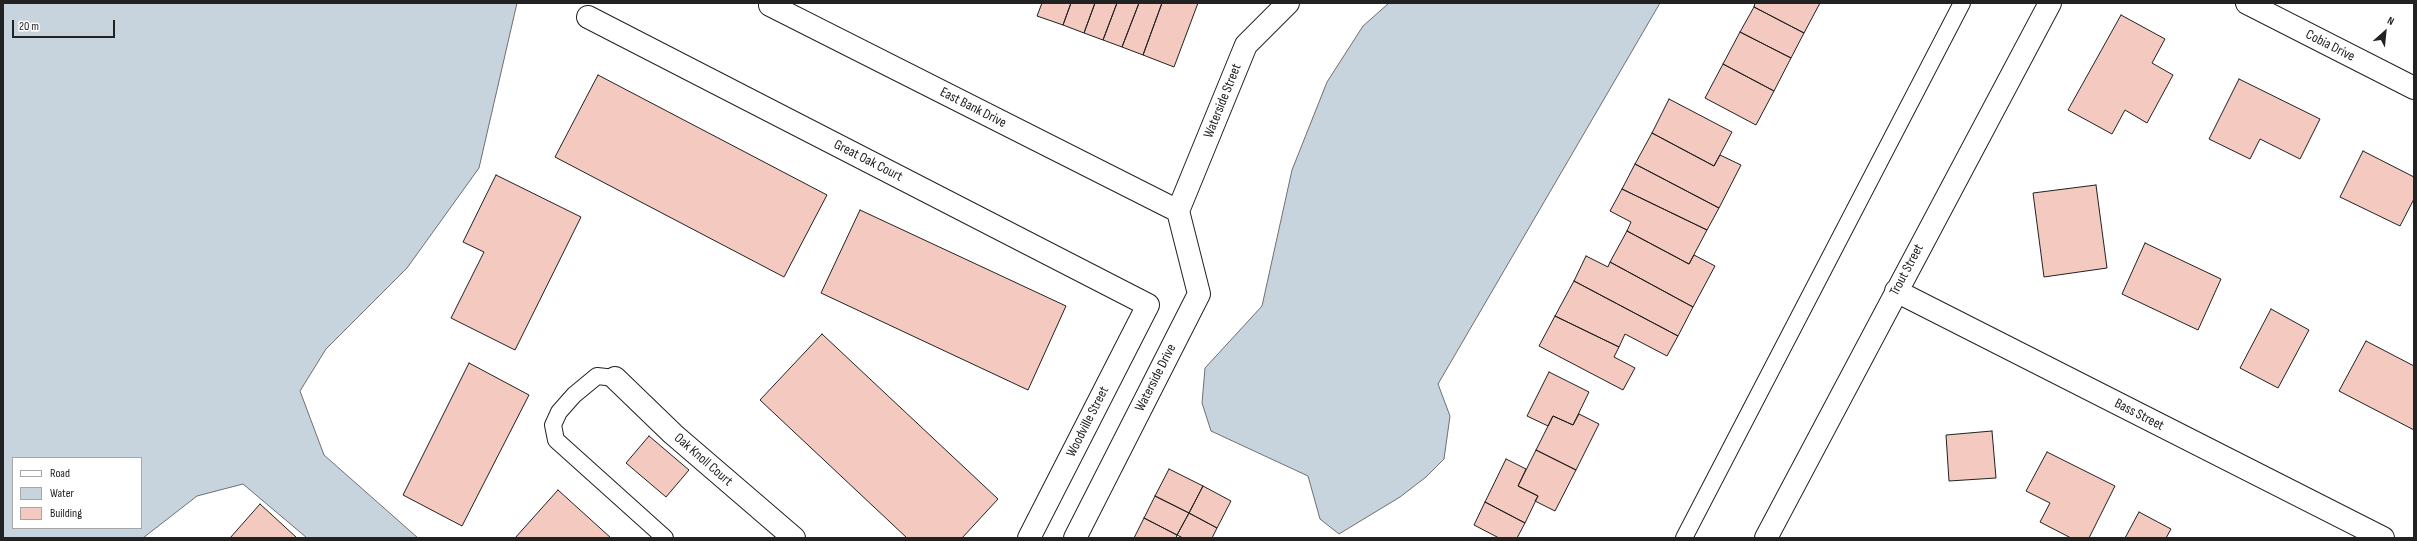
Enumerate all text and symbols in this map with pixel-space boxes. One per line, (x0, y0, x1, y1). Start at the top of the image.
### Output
scale bar (14, 12, 117, 38)
north arrow (2365, 12, 2405, 52)
text: N (2385, 14, 2396, 28)
text: 20 m (19, 19, 39, 34)
street label: Cobia Drive (2303, 26, 2357, 66)
street label: Waterside Street (1200, 61, 1246, 141)
street label: East Bank Drive (937, 84, 1009, 132)
street label: Great Oak Court (831, 137, 905, 185)
street label: Trout Street (1886, 241, 1928, 299)
street label: Waterside Drive (1132, 341, 1180, 415)
street label: Woodville Street (1063, 384, 1113, 460)
street label: Bass Street (2111, 395, 2167, 435)
street label: Oak Knoll Court (670, 430, 736, 490)
legend (12, 457, 142, 529)
text: Road (50, 466, 70, 481)
text: Water (50, 486, 74, 501)
text: Building (50, 506, 82, 521)

